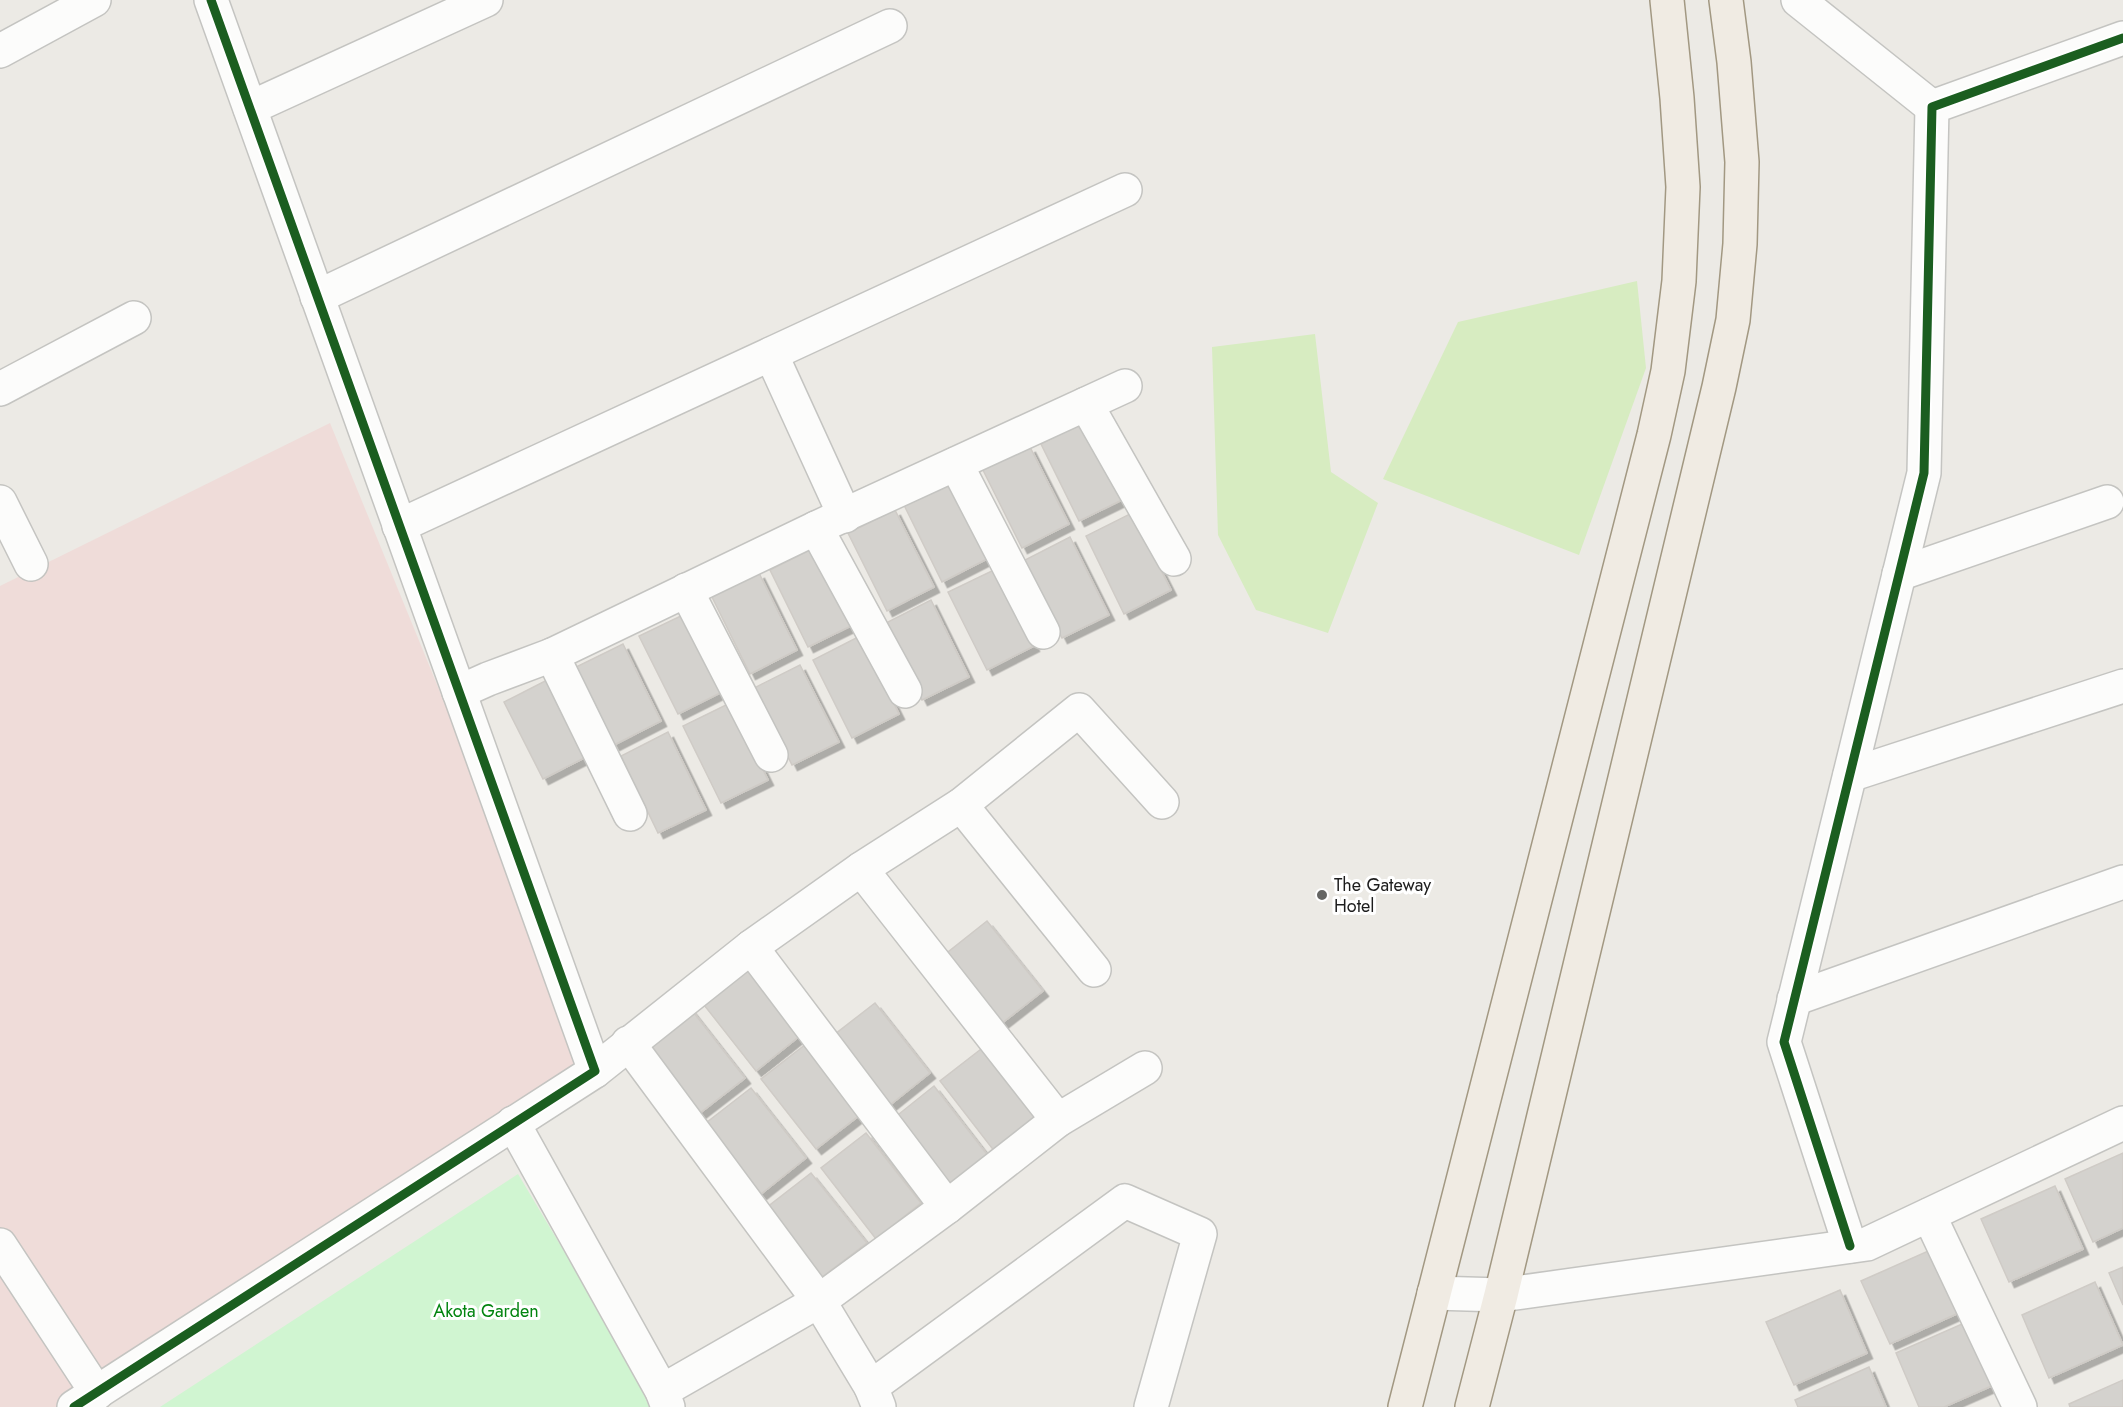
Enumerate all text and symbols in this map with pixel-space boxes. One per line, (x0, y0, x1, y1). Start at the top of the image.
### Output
place label: The Gateway Hotel (1334, 872, 1431, 919)
marker: The Gateway Hotel (1315, 888, 1329, 902)
park label: Akota Garden (433, 1298, 539, 1324)

